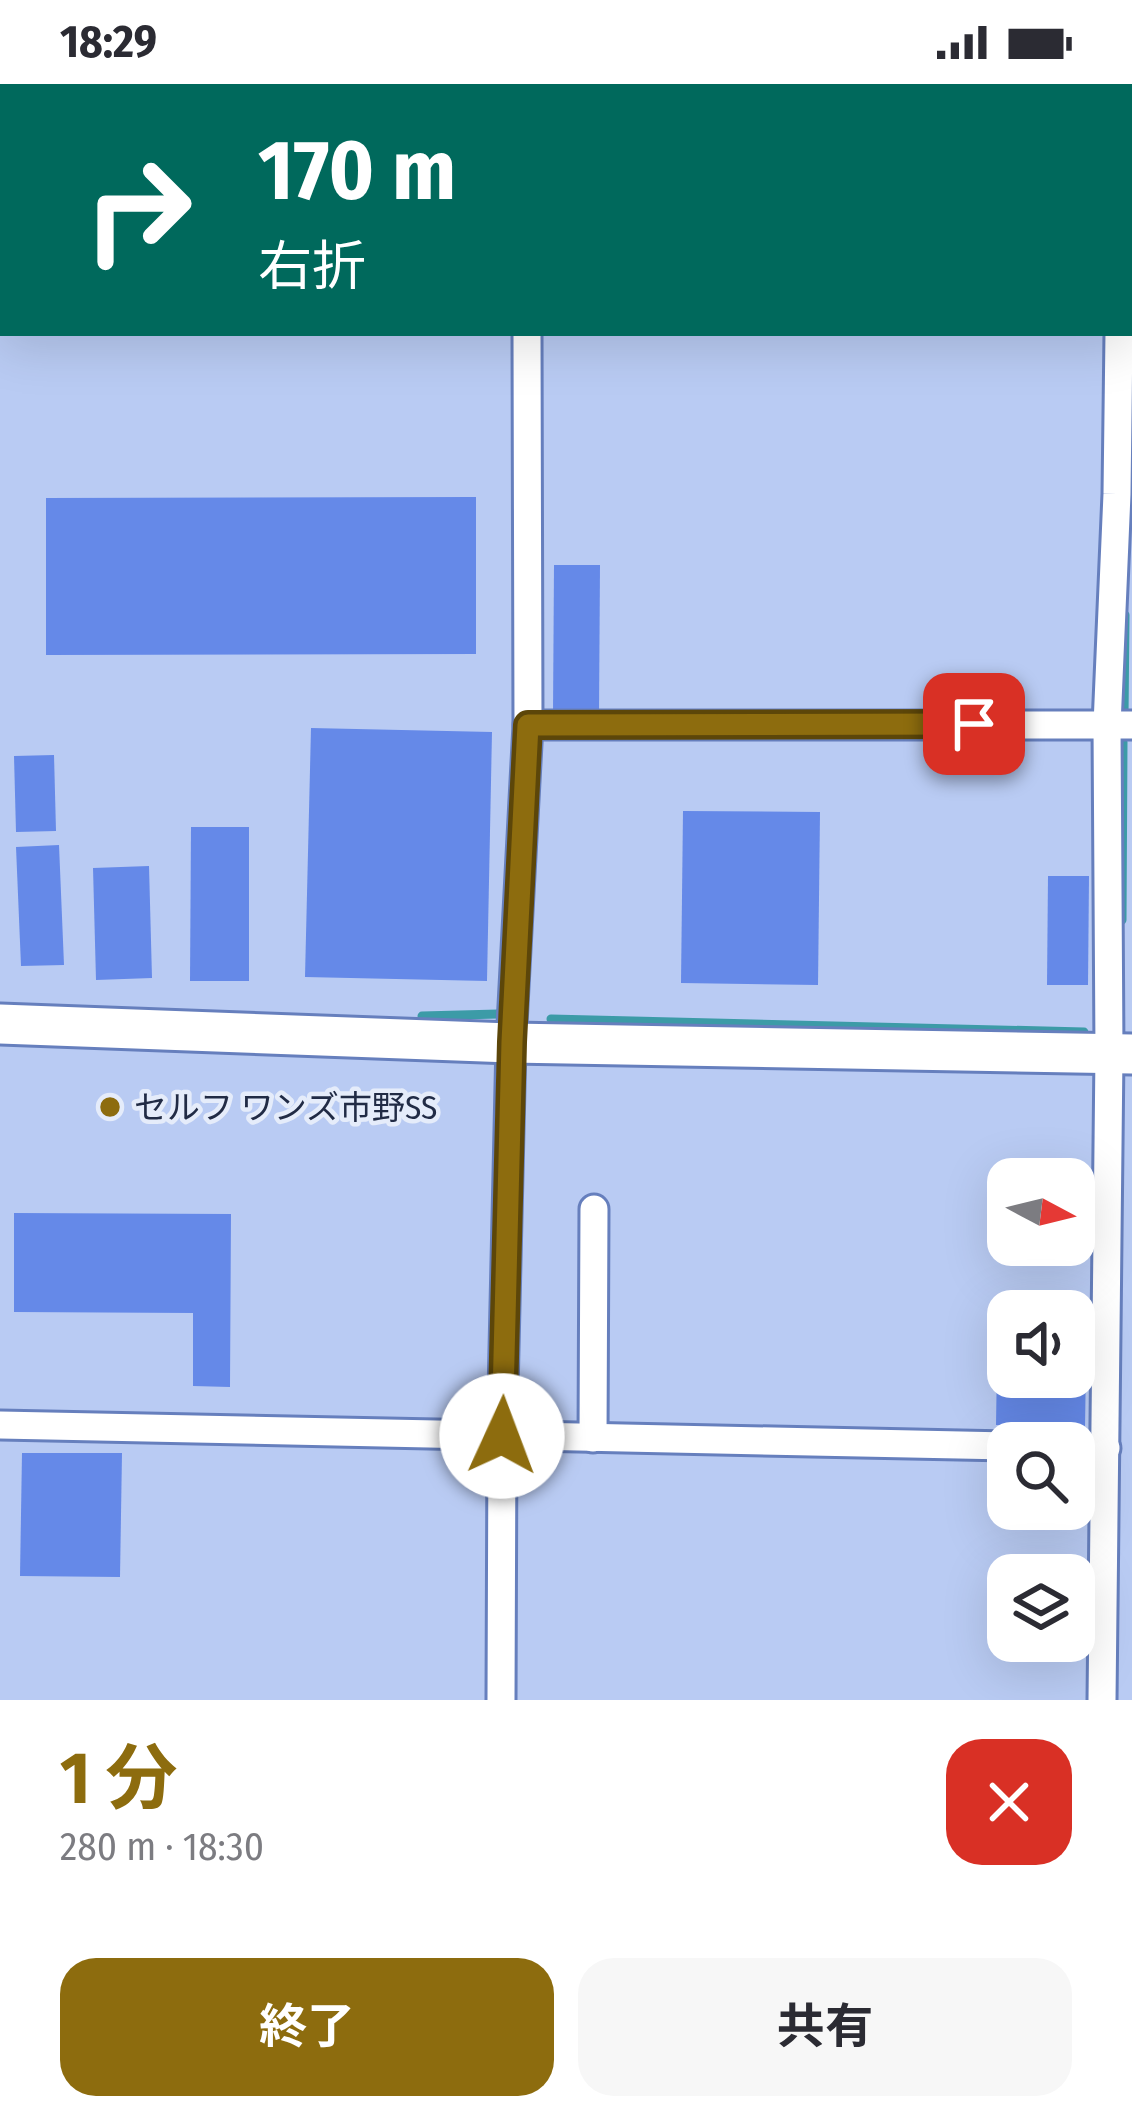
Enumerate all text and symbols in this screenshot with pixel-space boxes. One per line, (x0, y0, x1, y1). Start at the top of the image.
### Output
text: 18:29 (60, 15, 157, 69)
text: 170 m (258, 120, 456, 221)
icon: right (60, 132, 216, 288)
text: 右折 (258, 235, 366, 299)
pin (923, 673, 1025, 775)
icon: arrive (941, 691, 1007, 757)
place label: セルフ ワンズ市野SS (134, 1088, 437, 1128)
marker: セルフ ワンズ市野SS (97, 1094, 123, 1120)
north arrow (987, 1158, 1095, 1266)
map controls (987, 1158, 1095, 1662)
button: sound (987, 1290, 1095, 1398)
position arrow (439, 1373, 565, 1499)
button: search (987, 1422, 1095, 1530)
button: layers (987, 1554, 1095, 1662)
text: 1 分 (60, 1736, 177, 1822)
button: close (946, 1739, 1072, 1865)
text: 280 m · 18:30 (60, 1824, 264, 1870)
button: 終了 (60, 1958, 554, 2096)
button: 共有 (578, 1958, 1072, 2096)

